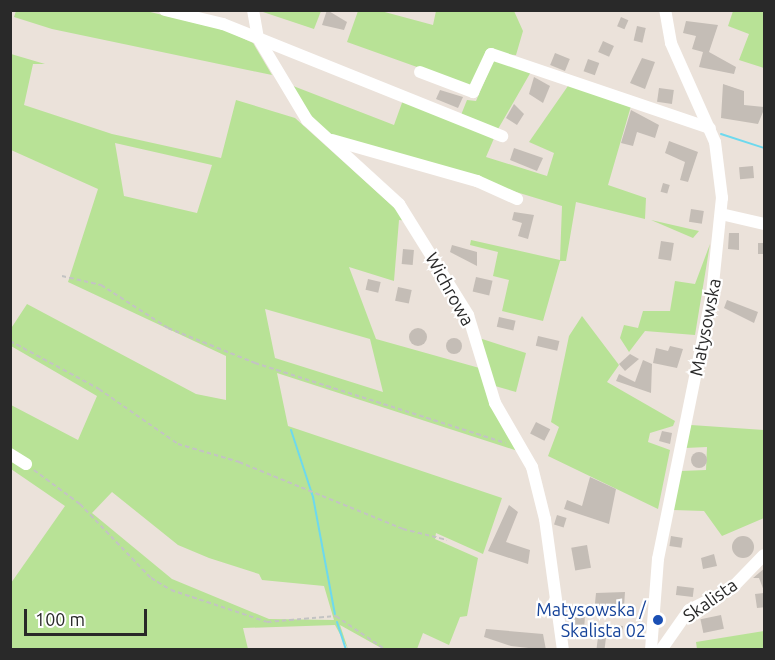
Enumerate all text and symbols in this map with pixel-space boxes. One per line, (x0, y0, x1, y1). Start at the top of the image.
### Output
street label: Wichrowa (421, 249, 479, 329)
street label: Matysowska (685, 276, 725, 378)
street label: Skalista (679, 574, 741, 626)
scale bar (27, 597, 150, 635)
place label: Matysowska / Skalista 02 (536, 599, 646, 642)
text: 100 m (35, 609, 85, 629)
marker: Matysowska / Skalista 02 (651, 613, 665, 627)

